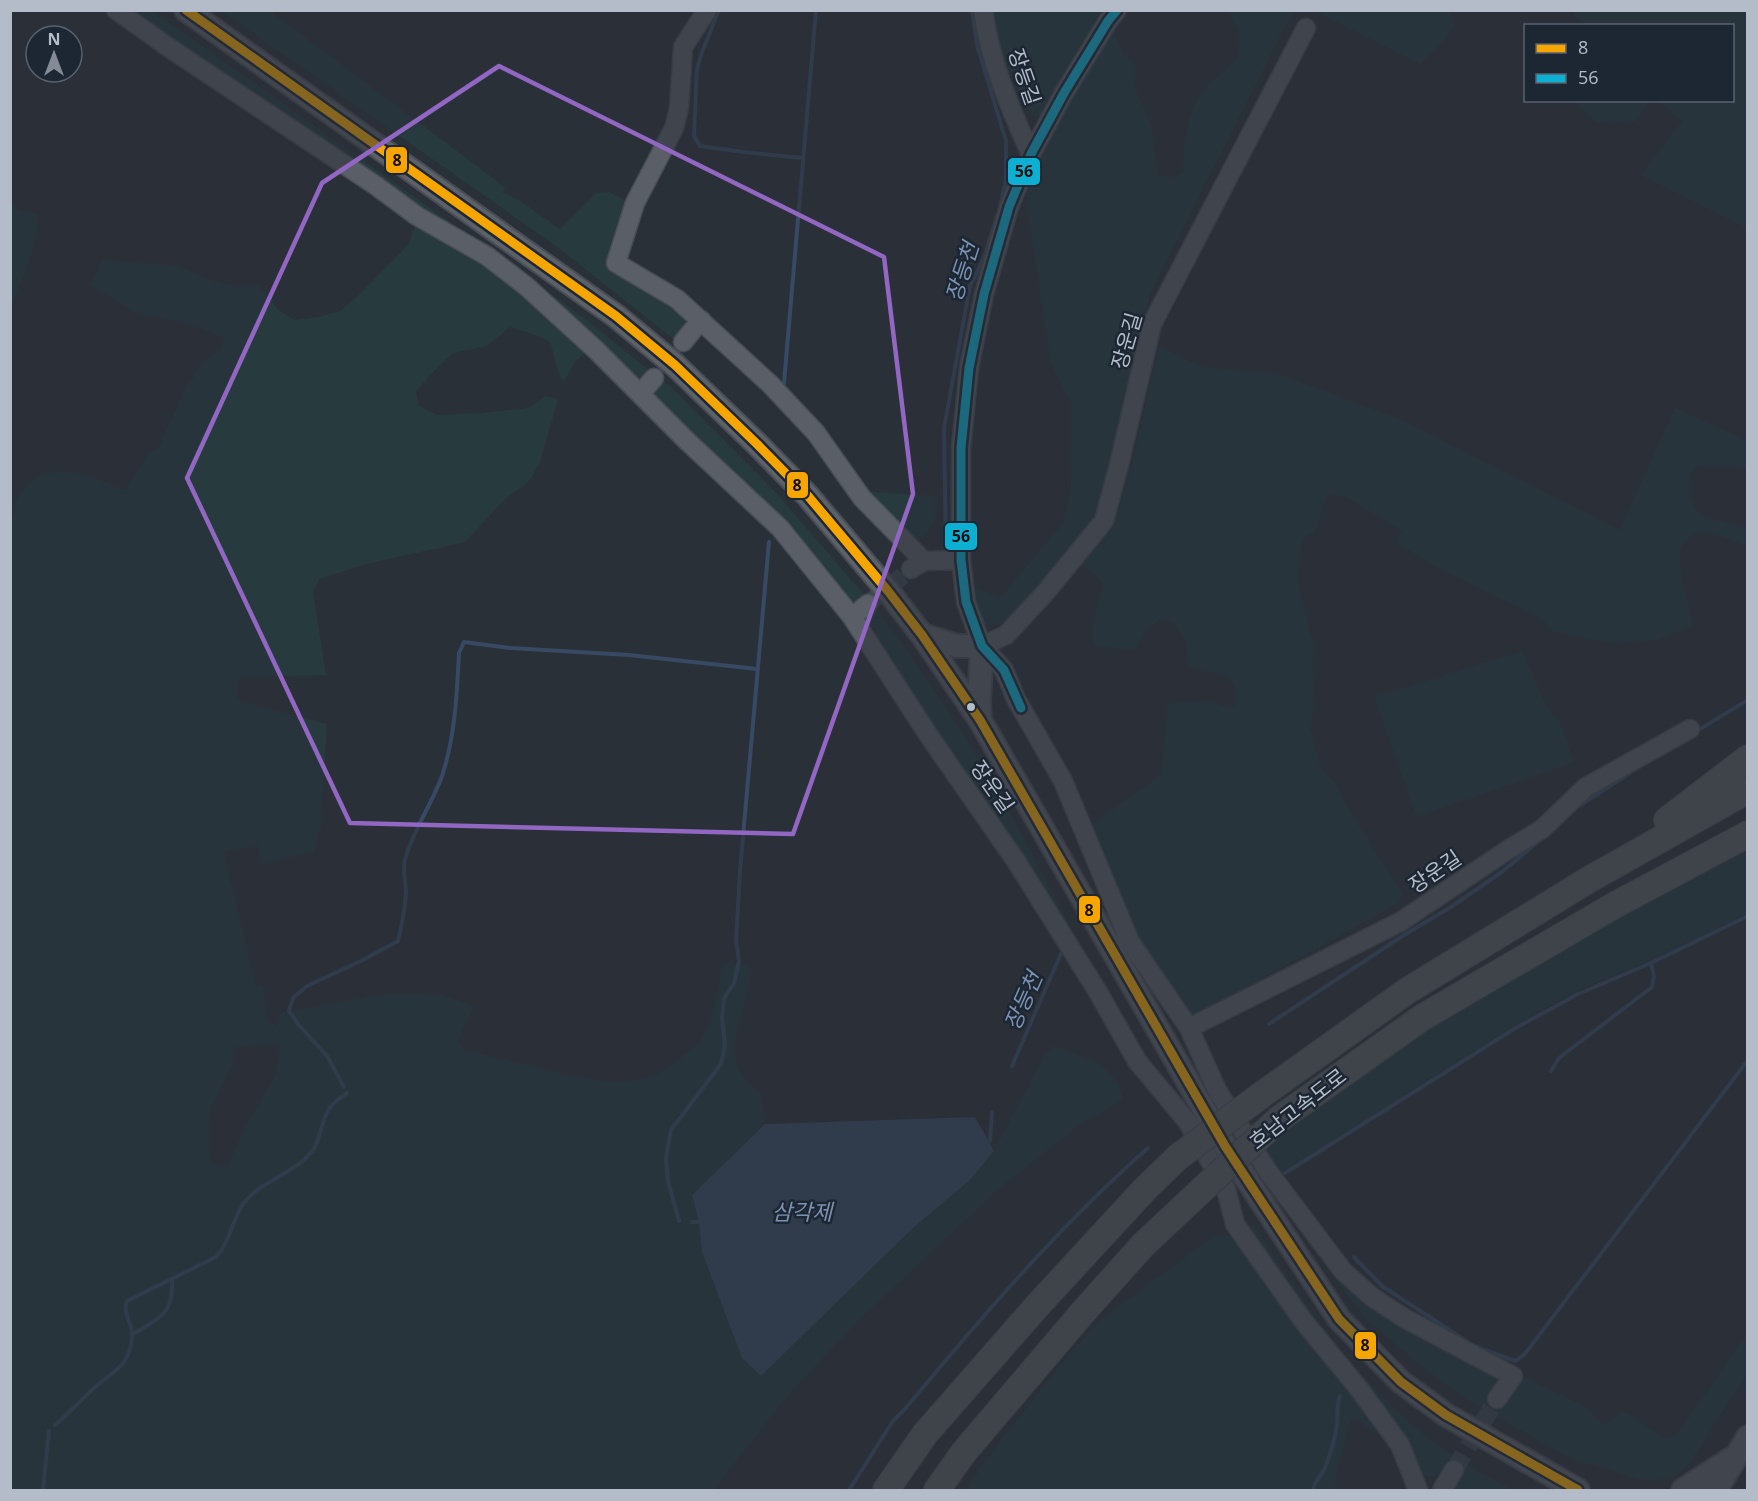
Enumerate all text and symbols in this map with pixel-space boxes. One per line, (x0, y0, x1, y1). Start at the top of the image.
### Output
north arrow (24, 24, 84, 84)
legend (1524, 24, 1734, 102)
text: N (47, 28, 61, 50)
text: 8 (1578, 35, 1588, 59)
street label: 장등길 (1002, 45, 1048, 109)
text: 56 (1578, 65, 1599, 89)
line badge: 8 (385, 146, 408, 174)
text: 8 (392, 149, 402, 171)
line badge: 56 (1007, 157, 1041, 186)
text: 56 (1015, 160, 1033, 182)
water label: 장등천 (937, 236, 986, 305)
street label: 장운길 (1105, 309, 1147, 372)
line badge: 8 (786, 471, 809, 499)
text: 8 (792, 474, 802, 496)
line badge: 56 (944, 522, 978, 551)
text: 56 (952, 525, 970, 547)
unlabelled marker (965, 701, 977, 713)
street label: 장운길 (965, 755, 1021, 818)
street label: 장운길 (1403, 843, 1466, 899)
line badge: 8 (1078, 895, 1101, 924)
text: 8 (1084, 899, 1094, 921)
water label: 장등천 (996, 964, 1049, 1034)
street label: 호남고속도로 (1243, 1061, 1352, 1155)
water label: 삼각제 (772, 1196, 835, 1226)
line badge: 8 (1354, 1331, 1377, 1360)
text: 8 (1360, 1334, 1370, 1356)

